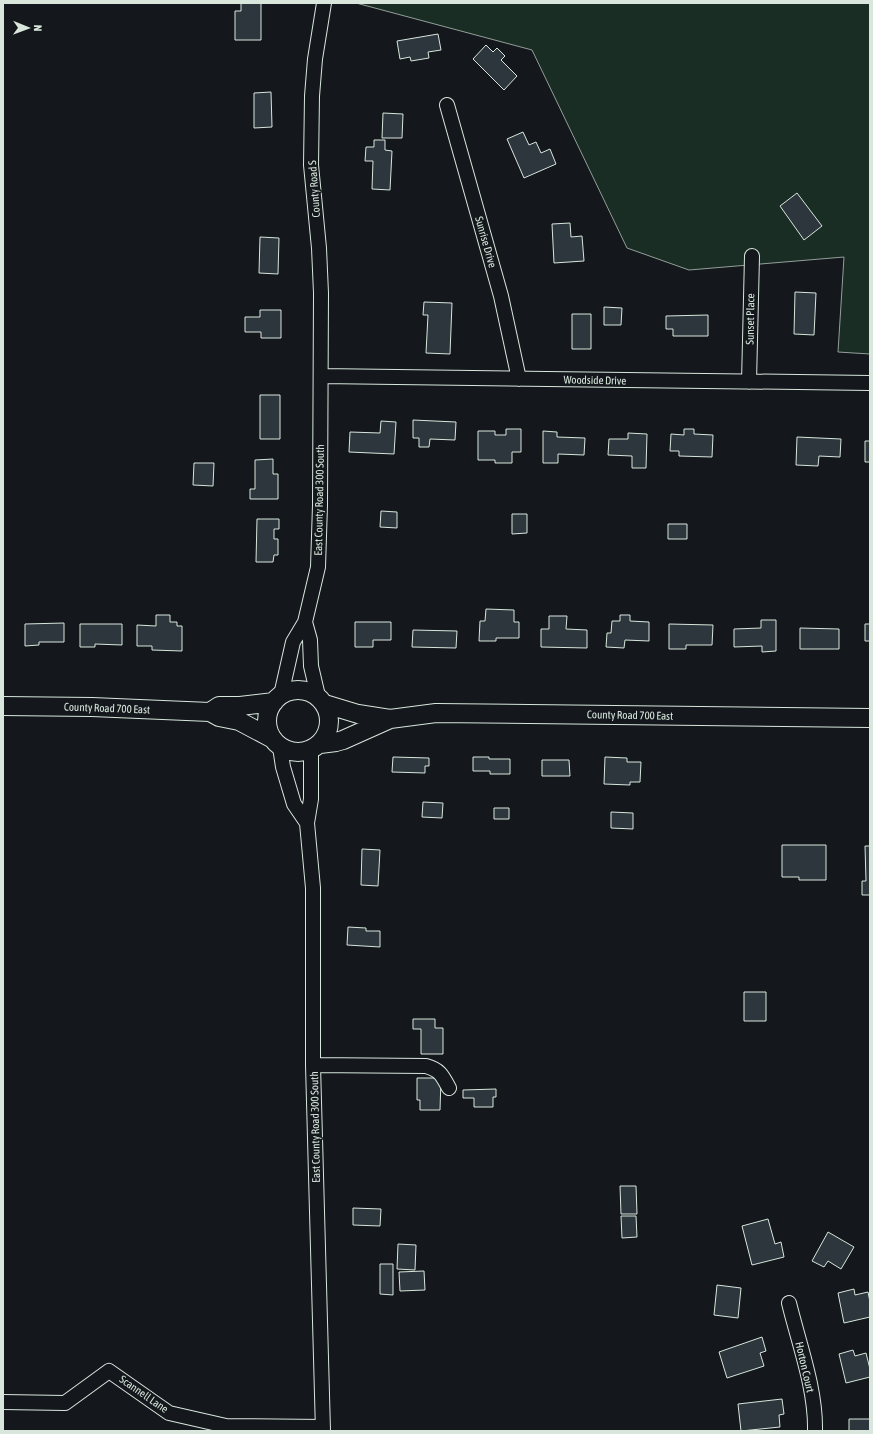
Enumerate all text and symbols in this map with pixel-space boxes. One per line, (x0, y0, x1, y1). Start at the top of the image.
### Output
north arrow (8, 8, 48, 48)
text: N (32, 25, 44, 32)
street label: County Road S (306, 160, 322, 218)
street label: Sunrise Drive (473, 215, 499, 269)
street label: Sunset Place (744, 293, 756, 345)
street label: Woodside Drive (564, 373, 626, 387)
street label: East County Road 300 South (312, 444, 326, 556)
street label: County Road 700 East (64, 700, 150, 716)
street label: County Road 700 East (587, 708, 673, 722)
street label: East County Road 300 South (308, 1071, 322, 1183)
street label: Horton Court (793, 1341, 817, 1393)
street label: Scannell Lane (117, 1373, 171, 1415)

